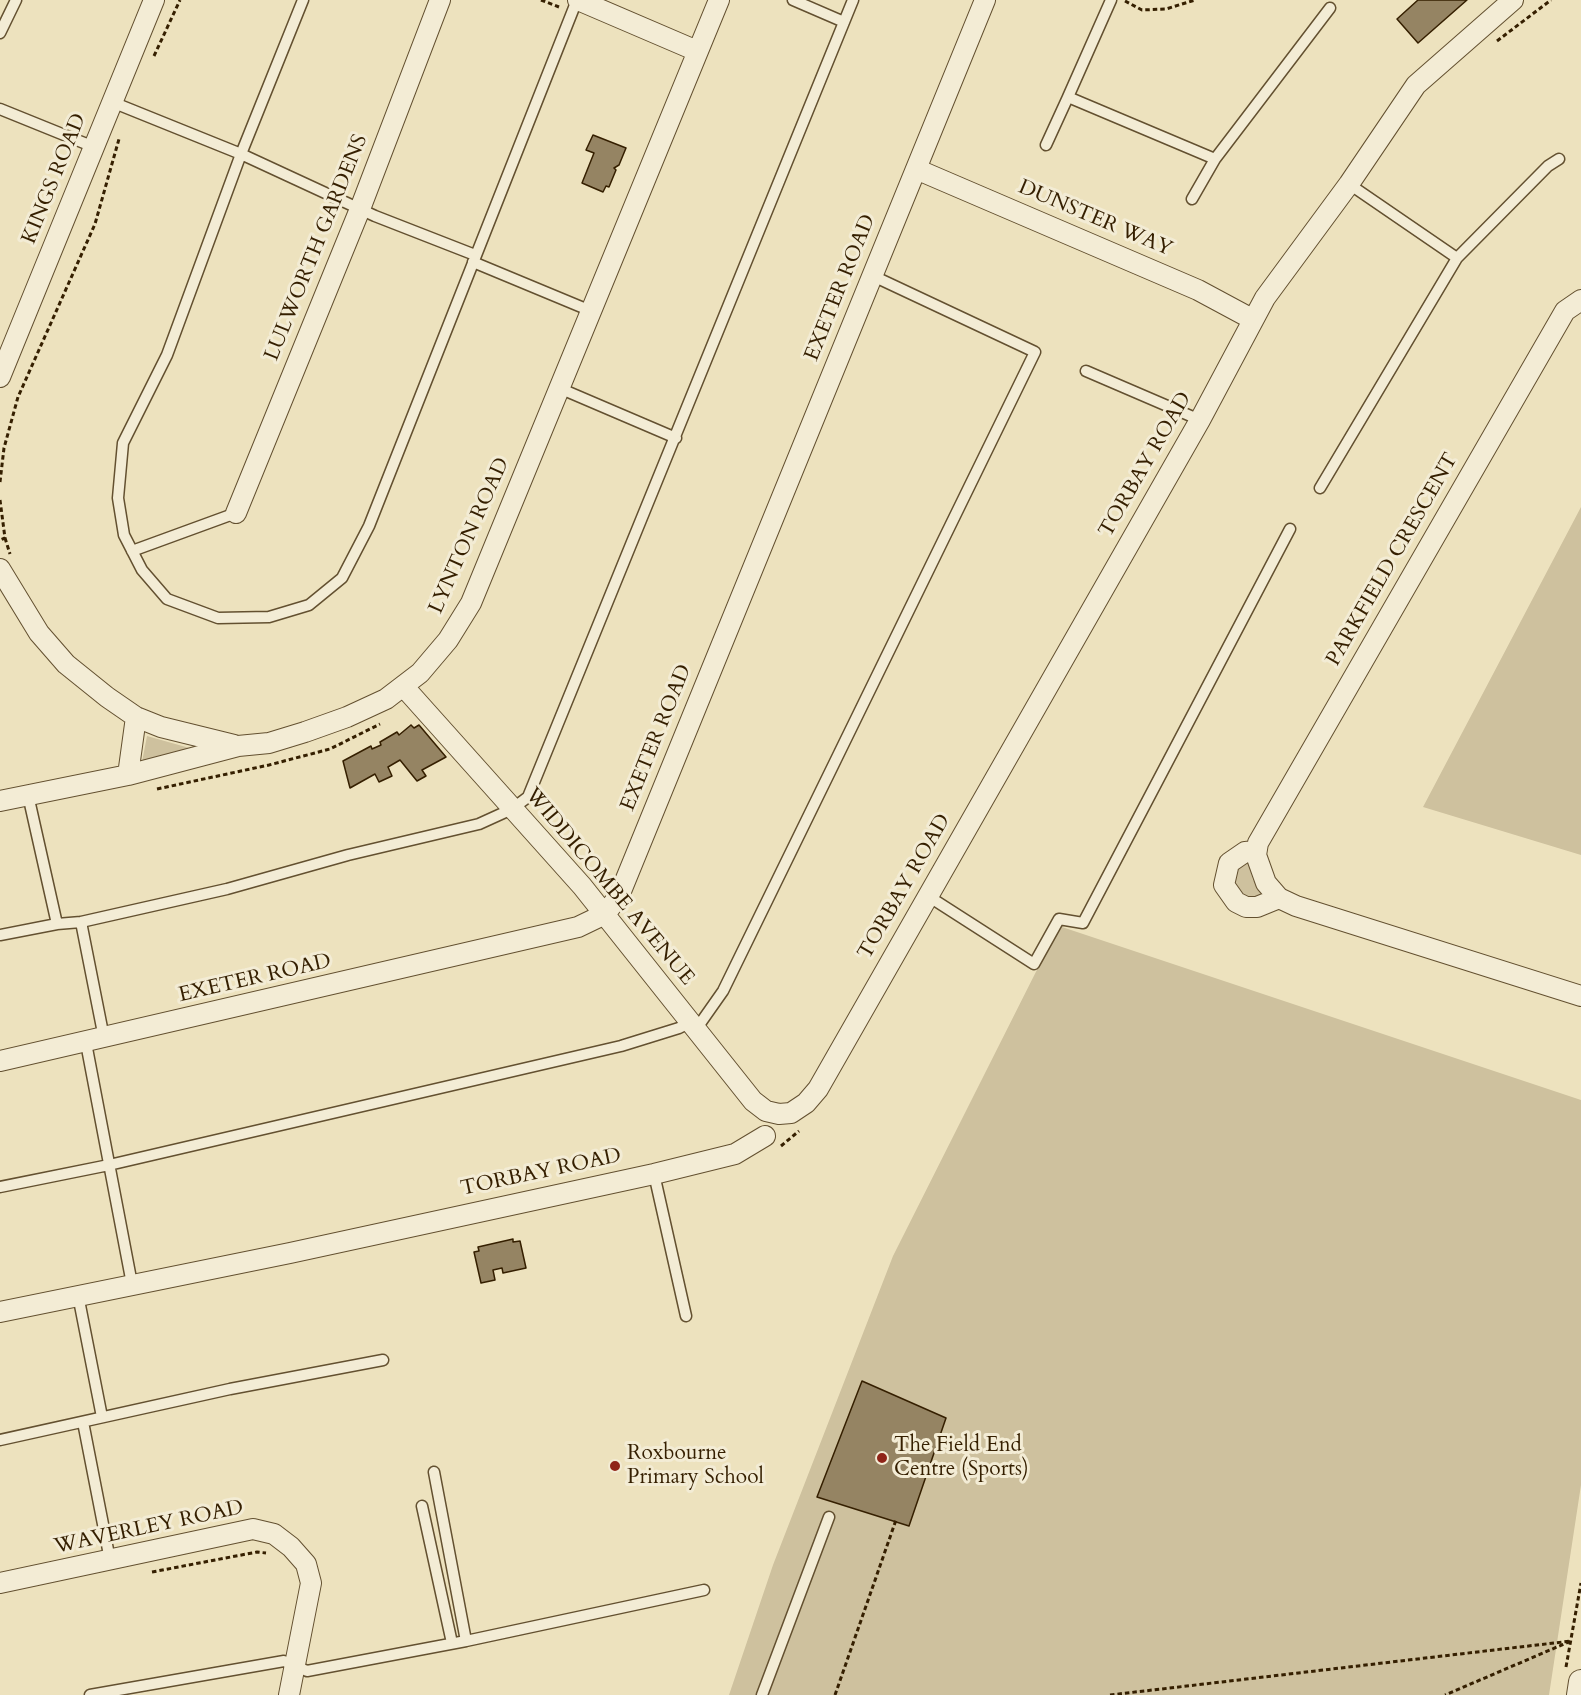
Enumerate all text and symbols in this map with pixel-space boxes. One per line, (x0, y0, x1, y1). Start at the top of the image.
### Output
street label: KINGS ROAD (17, 110, 93, 248)
street label: LULWORTH GARDENS (260, 131, 374, 365)
street label: DUNSTER WAY (1014, 175, 1176, 263)
street label: EXETER ROAD (800, 211, 882, 365)
street label: TORBAY ROAD (1094, 388, 1198, 542)
street label: PARKFIELD CRESCENT (1322, 449, 1464, 671)
street label: LYNTON ROAD (424, 454, 516, 618)
street label: EXETER ROAD (616, 661, 698, 815)
street label: WIDDICOMBE AVENUE (519, 783, 699, 991)
street label: TORBAY ROAD (853, 810, 957, 964)
street label: EXETER ROAD (176, 949, 334, 1009)
street label: TORBAY ROAD (459, 1144, 623, 1202)
place label: The Field End Centre (Sports) (894, 1433, 1029, 1483)
place label: Roxbourne Primary School (627, 1441, 764, 1491)
marker: The Field End Centre (Sports) (875, 1451, 889, 1465)
marker: Roxbourne Primary School (608, 1459, 622, 1473)
street label: WAVERLEY ROAD (52, 1496, 246, 1560)

